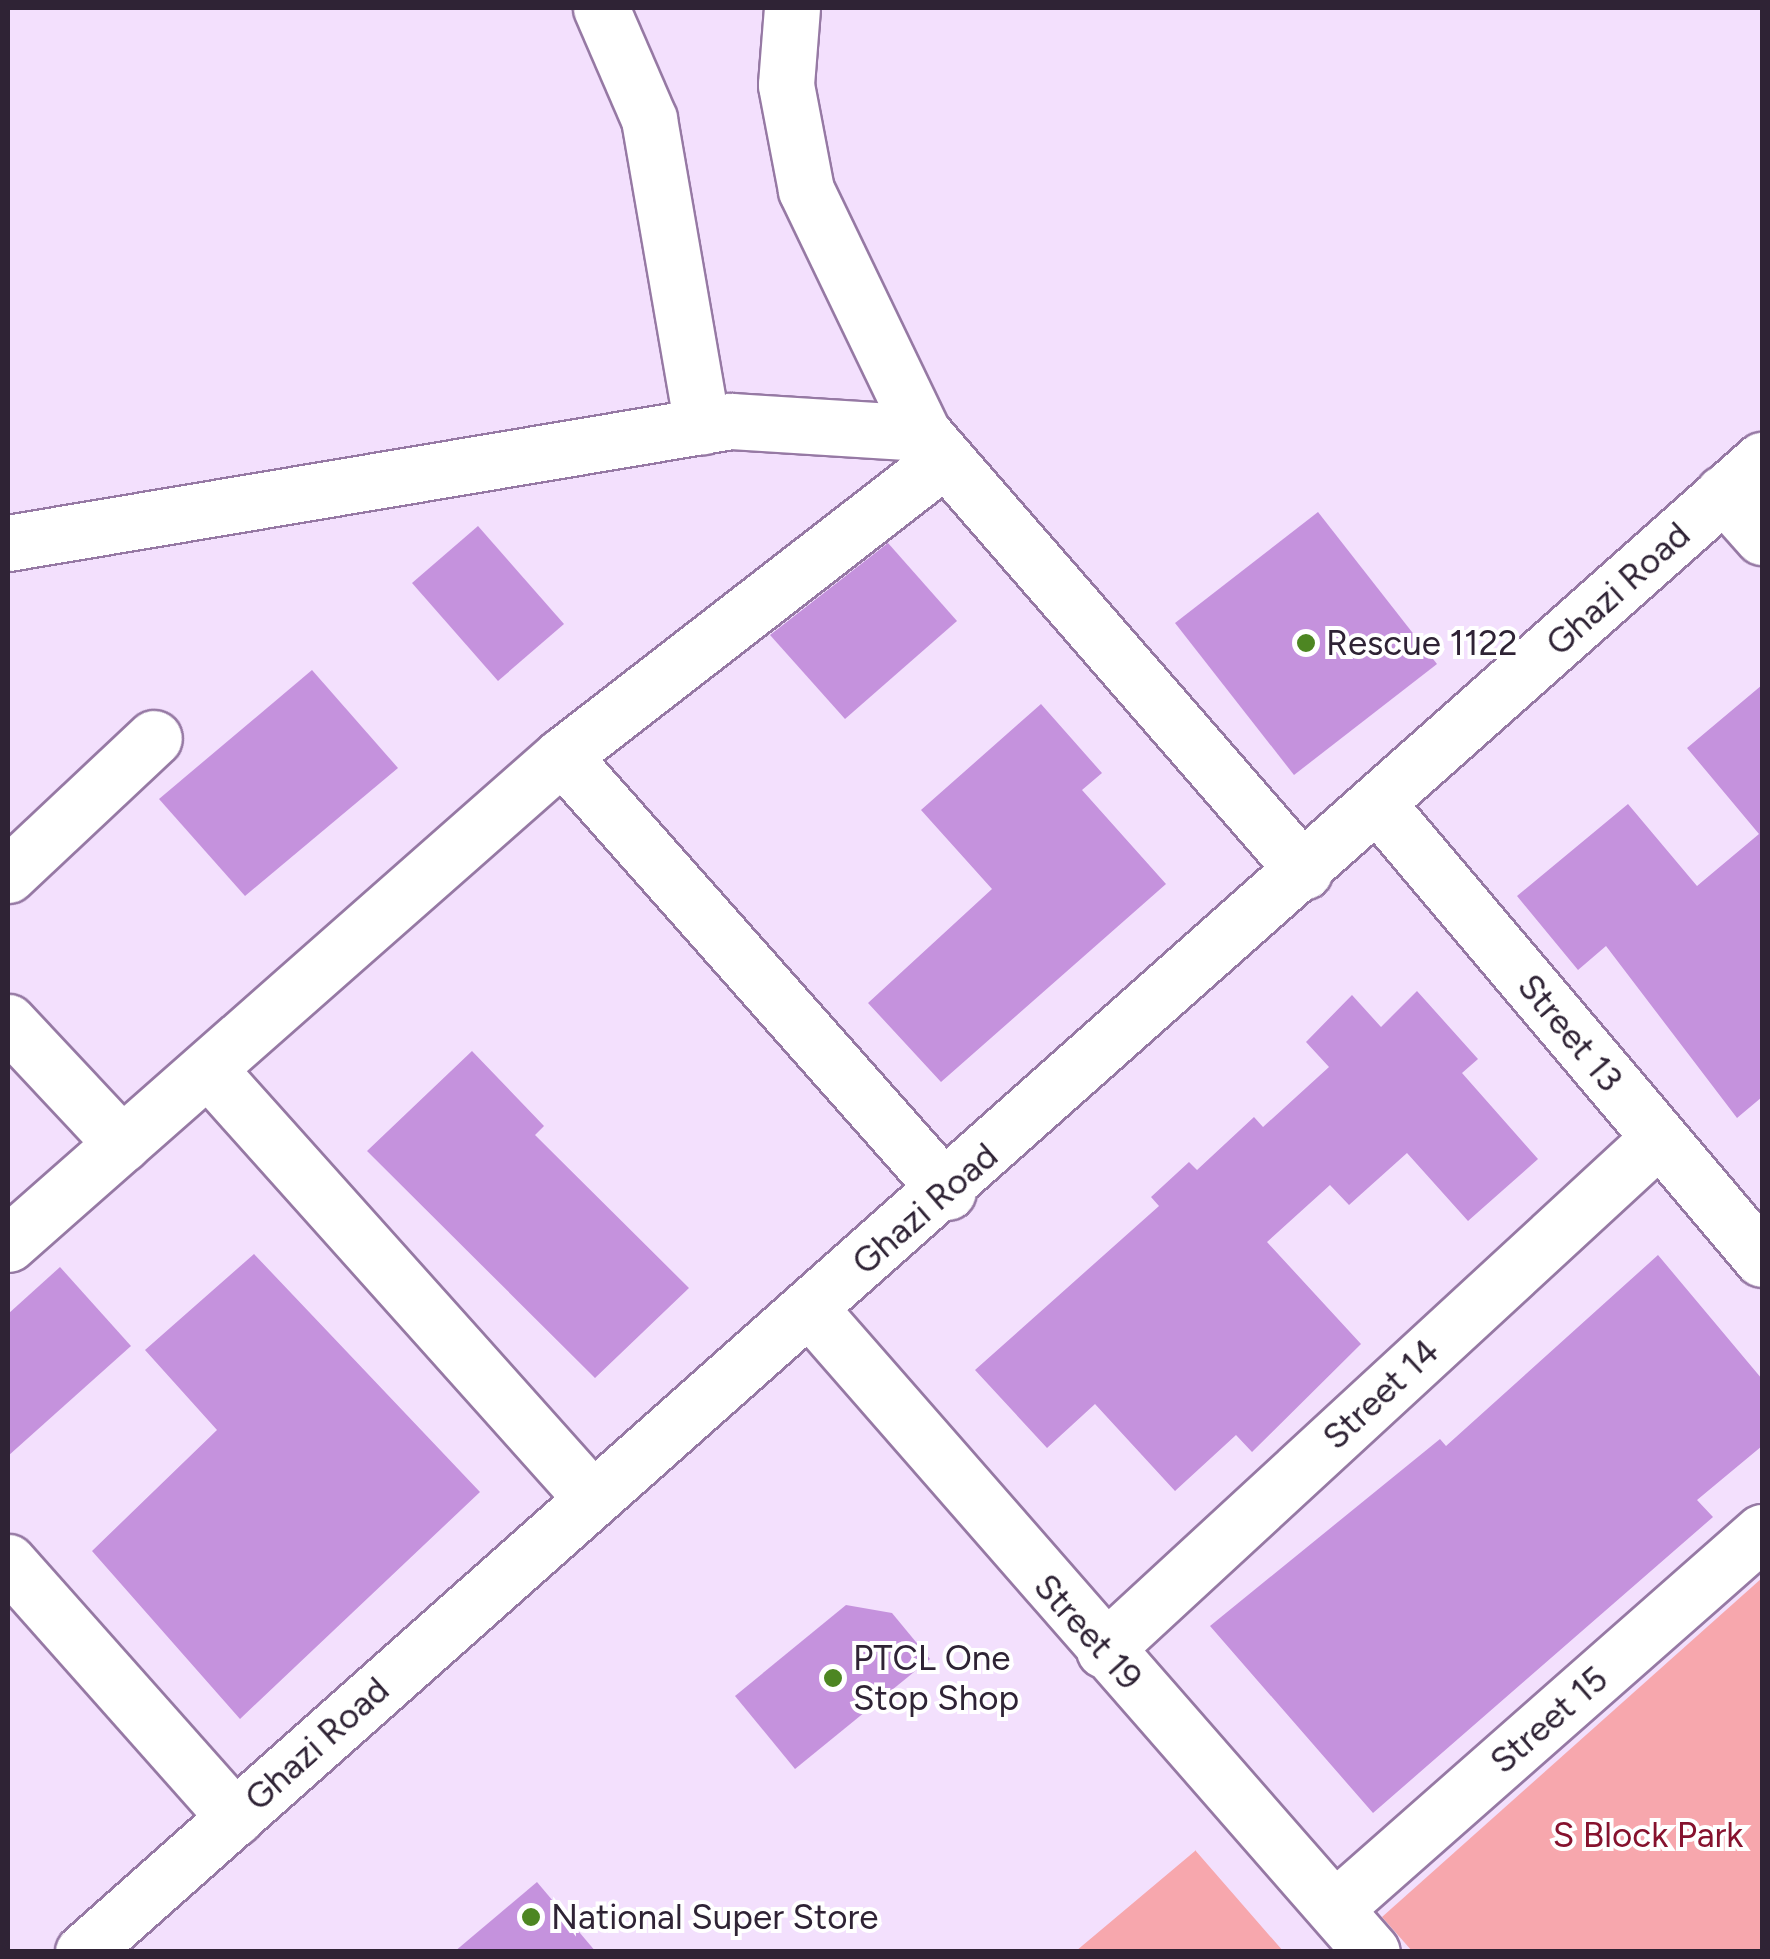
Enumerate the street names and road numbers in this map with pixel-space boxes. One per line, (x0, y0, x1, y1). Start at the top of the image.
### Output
street label: Ghazi Road (1538, 514, 1698, 664)
street label: Street 13 (1509, 966, 1631, 1100)
street label: Ghazi Road (844, 1135, 1006, 1283)
street label: Street 14 (1314, 1330, 1448, 1458)
street label: Street 19 (1025, 1566, 1151, 1698)
street label: Street 15 (1482, 1658, 1616, 1782)
street label: Ghazi Road (237, 1669, 397, 1819)

